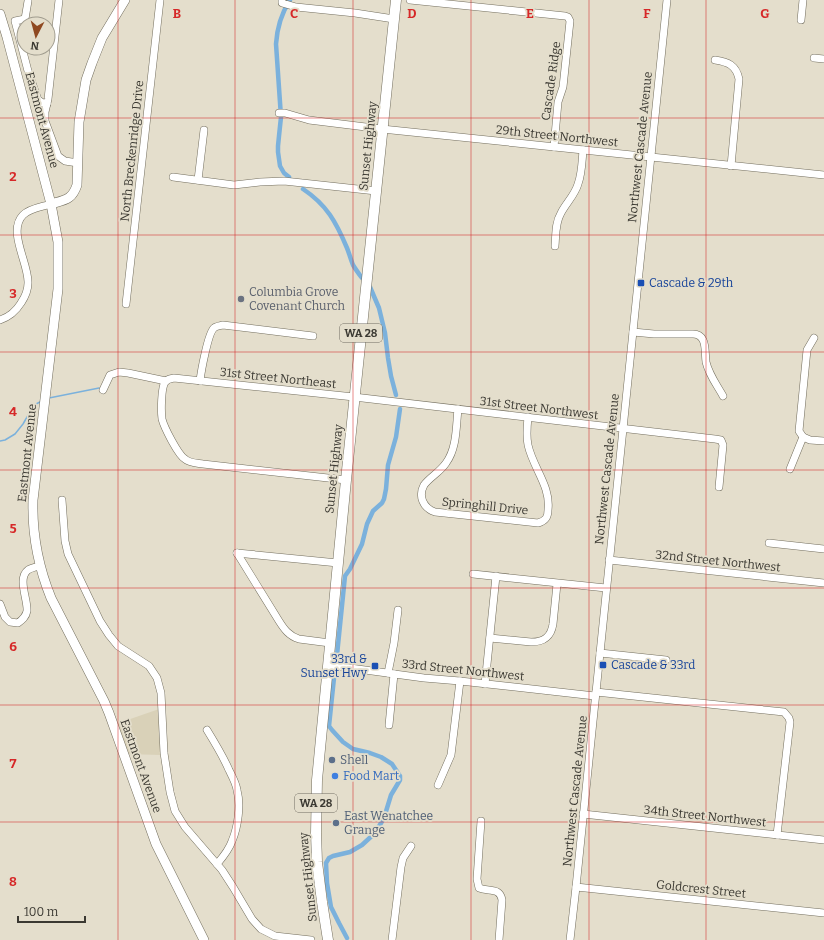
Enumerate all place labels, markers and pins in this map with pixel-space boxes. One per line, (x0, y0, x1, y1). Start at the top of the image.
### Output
place label: Cascade & 29th (649, 276, 734, 290)
marker: Cascade & 29th (636, 278, 646, 288)
place label: Columbia Grove Covenant Church (249, 285, 346, 313)
marker: Columbia Grove Covenant Church (236, 294, 246, 304)
place label: 33rd & Sunset Hwy (300, 652, 368, 680)
place label: Cascade & 33rd (611, 658, 695, 672)
marker: Cascade & 33rd (598, 660, 608, 670)
marker: 33rd & Sunset Hwy (370, 661, 380, 671)
place label: Shell (340, 753, 369, 767)
marker: Shell (327, 755, 337, 765)
place label: Food Mart (343, 769, 400, 783)
marker: Food Mart (330, 771, 340, 781)
place label: East Wenatchee Grange (344, 809, 433, 837)
marker: East Wenatchee Grange (331, 818, 341, 828)

